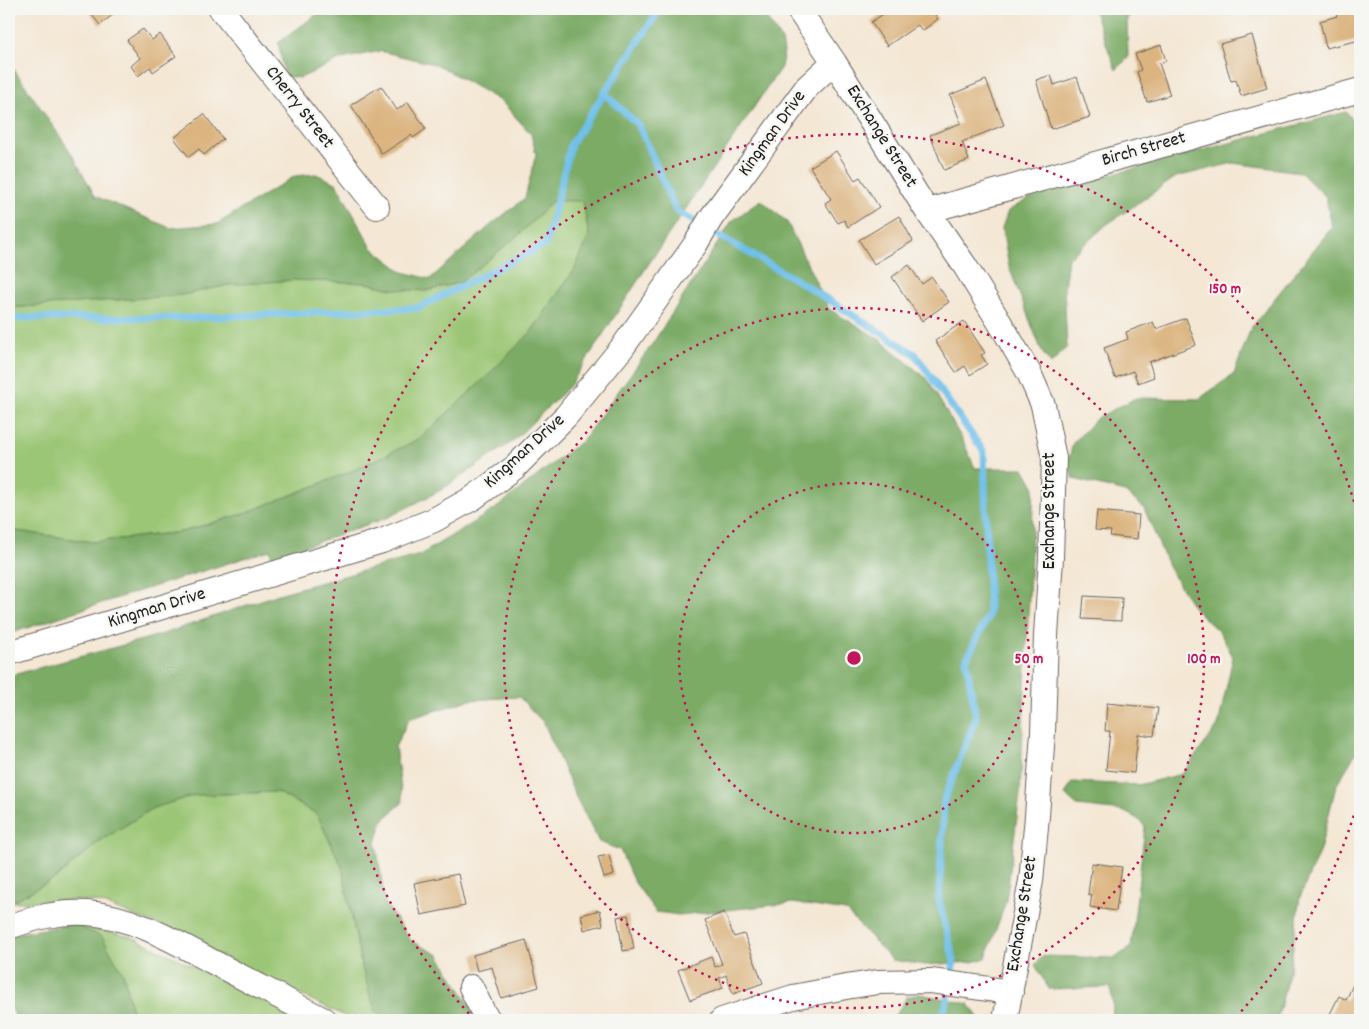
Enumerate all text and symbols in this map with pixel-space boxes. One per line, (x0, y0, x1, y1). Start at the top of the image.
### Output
street label: Cherry Street (258, 61, 340, 155)
street label: Exchange Street (839, 80, 923, 194)
street label: Kingman Drive (732, 85, 814, 183)
street label: Birch Street (1099, 125, 1189, 175)
text: 150 m (1209, 279, 1241, 301)
street label: Kingman Drive (478, 408, 572, 496)
street label: Exchange Street (1037, 453, 1064, 569)
street label: Kingman Drive (105, 581, 209, 637)
centre of rings (845, 649, 863, 667)
text: 50 m (1015, 649, 1043, 671)
text: 100 m (1187, 649, 1221, 671)
street label: Exchange Street (1001, 854, 1045, 974)

